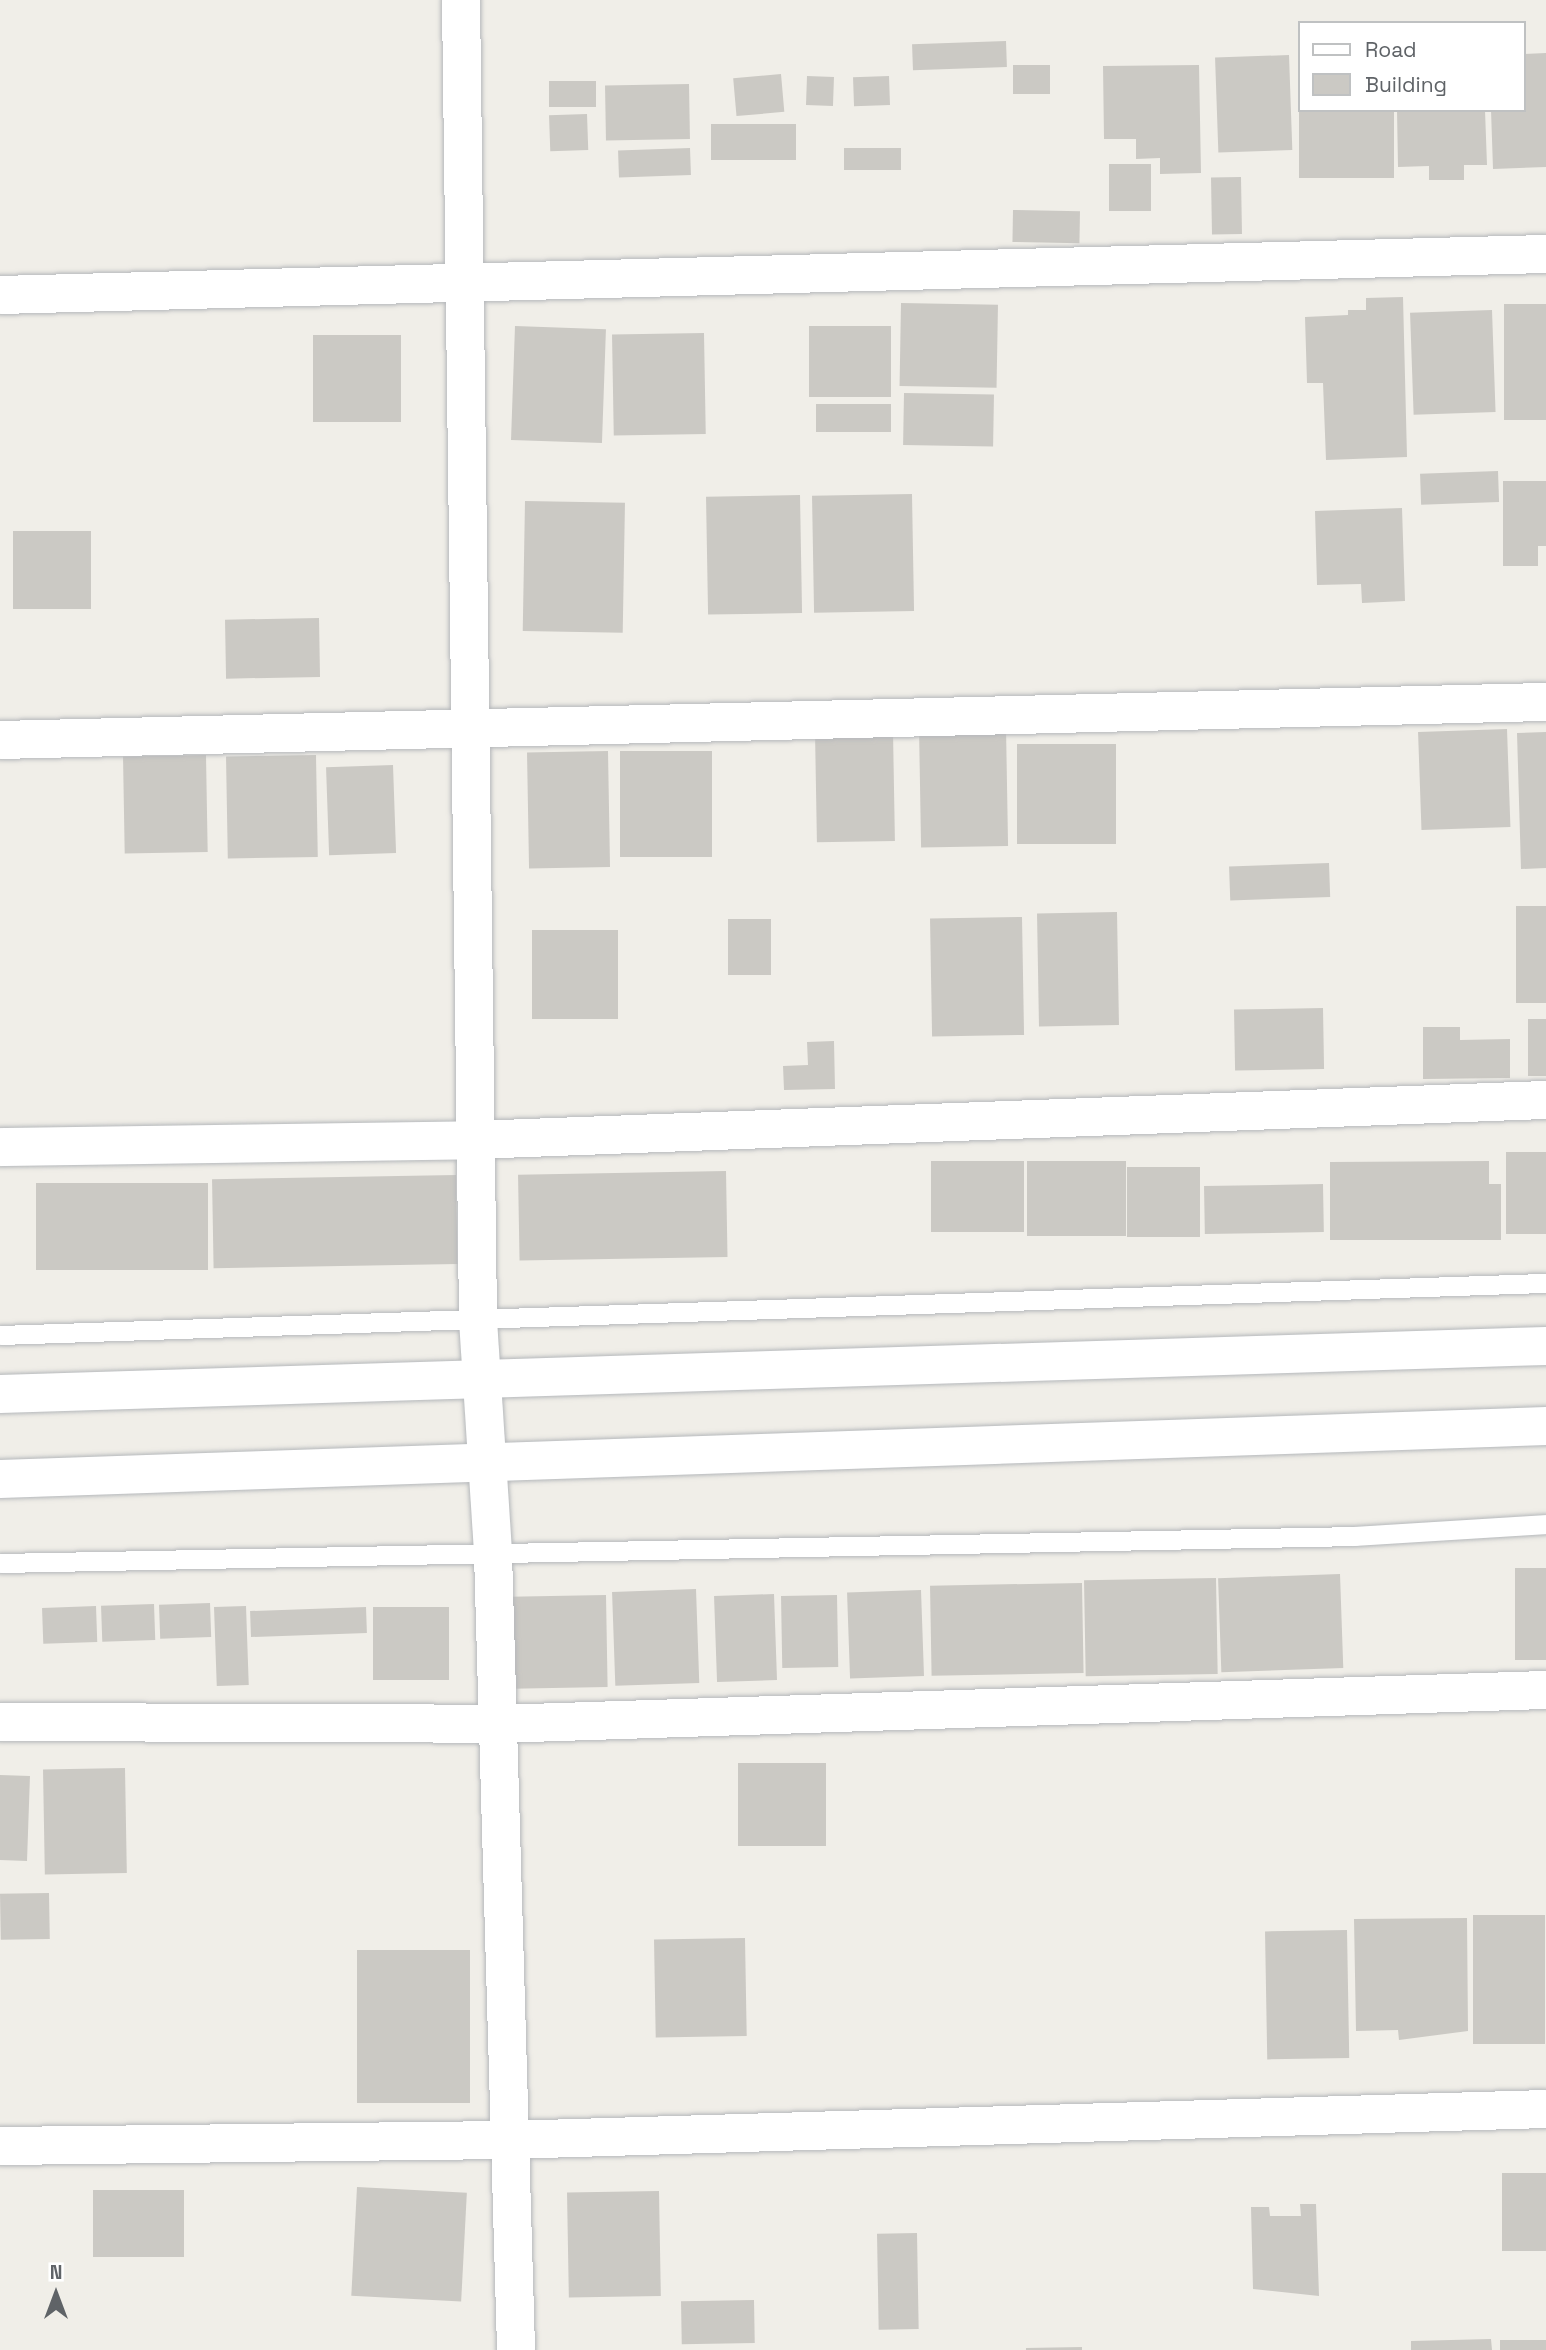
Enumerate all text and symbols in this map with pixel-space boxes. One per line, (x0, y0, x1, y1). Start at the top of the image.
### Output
legend (1298, 21, 1525, 112)
text: Road (1365, 36, 1417, 63)
text: Building (1365, 71, 1447, 98)
north arrow (21, 2259, 91, 2329)
text: N (50, 2260, 62, 2285)

